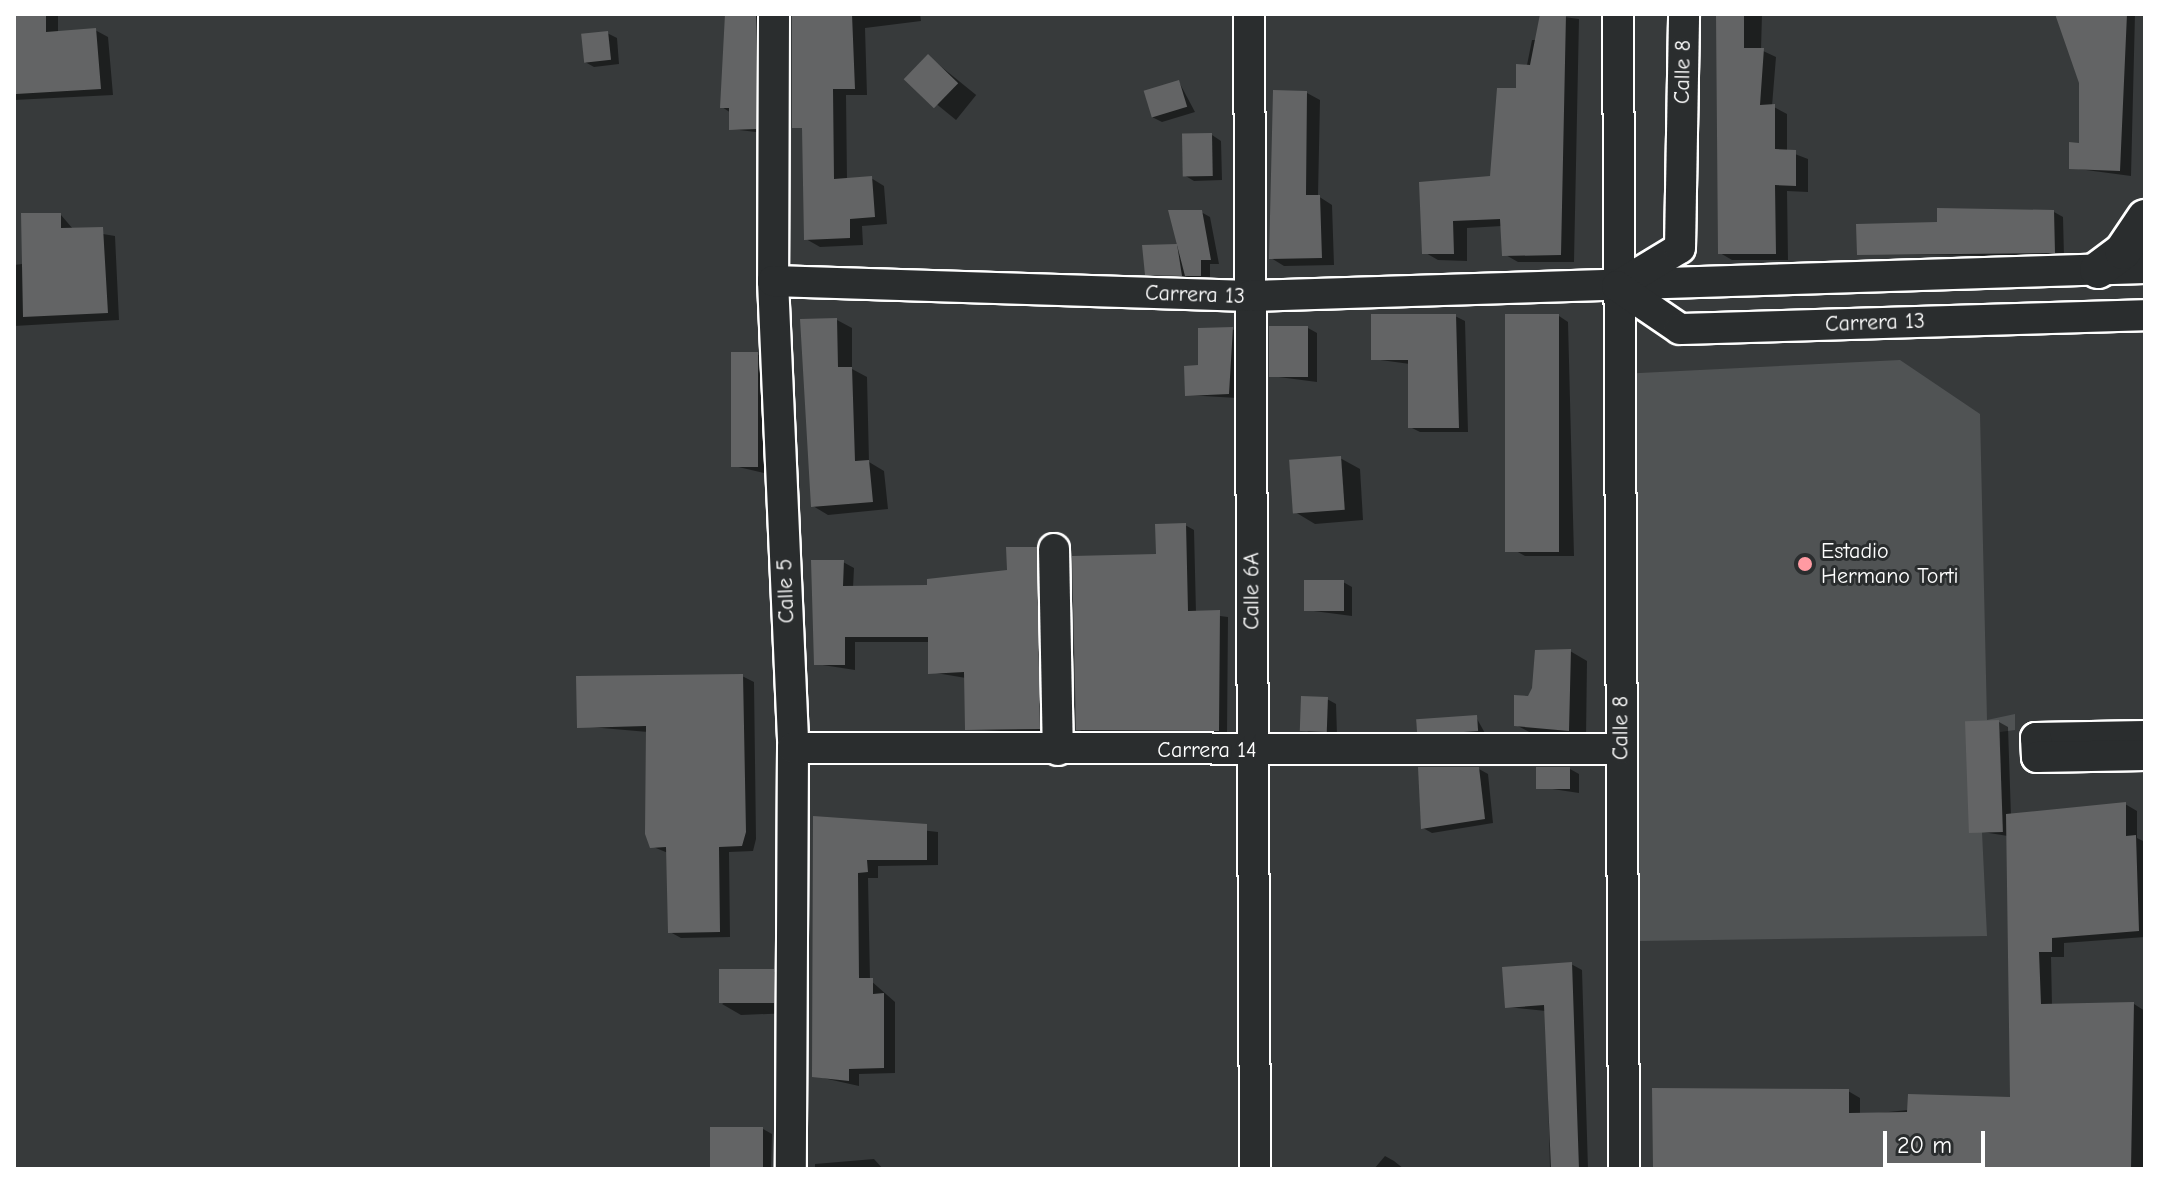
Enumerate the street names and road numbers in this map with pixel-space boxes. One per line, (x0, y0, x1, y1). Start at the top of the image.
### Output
street label: Calle 8 (1669, 40, 1697, 104)
street label: Carrera 13 (1145, 280, 1245, 310)
street label: Carrera 13 (1825, 308, 1925, 338)
street label: Calle 6A (1239, 552, 1265, 630)
street label: Calle 5 (772, 558, 800, 624)
street label: Calle 8 (1608, 696, 1634, 760)
street label: Carrera 14 (1157, 738, 1257, 764)

